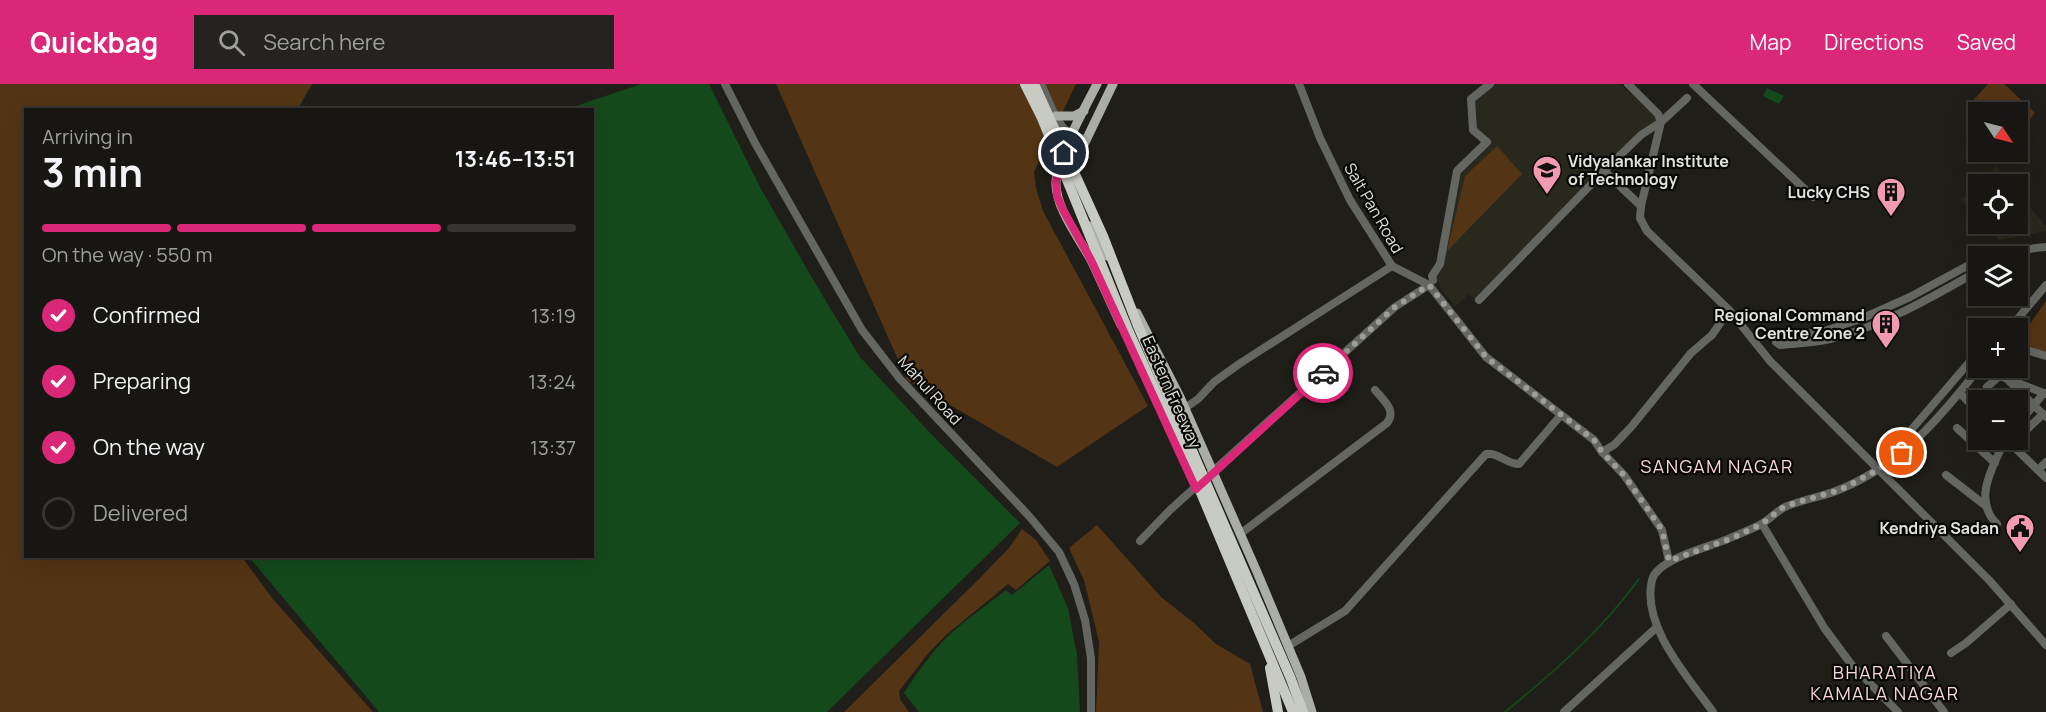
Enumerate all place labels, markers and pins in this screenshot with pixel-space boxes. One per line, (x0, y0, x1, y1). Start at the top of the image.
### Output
pin (1038, 127, 1089, 178)
place label: Vidyalankar Institute of Technology (1568, 150, 1729, 190)
school or university icon: Vidyalankar Institute of Technology (1531, 154, 1563, 196)
building icon: Lucky CHS (1875, 176, 1907, 218)
place label: Lucky CHS (1788, 181, 1870, 203)
place label: Regional Command Centre Zone 2 (1714, 304, 1865, 344)
building icon: Regional Command Centre Zone 2 (1870, 308, 1902, 350)
pin (1876, 427, 1927, 478)
public building icon: Kendriya Sadan (2004, 512, 2036, 554)
place label: Kendriya Sadan (1879, 517, 1999, 539)

